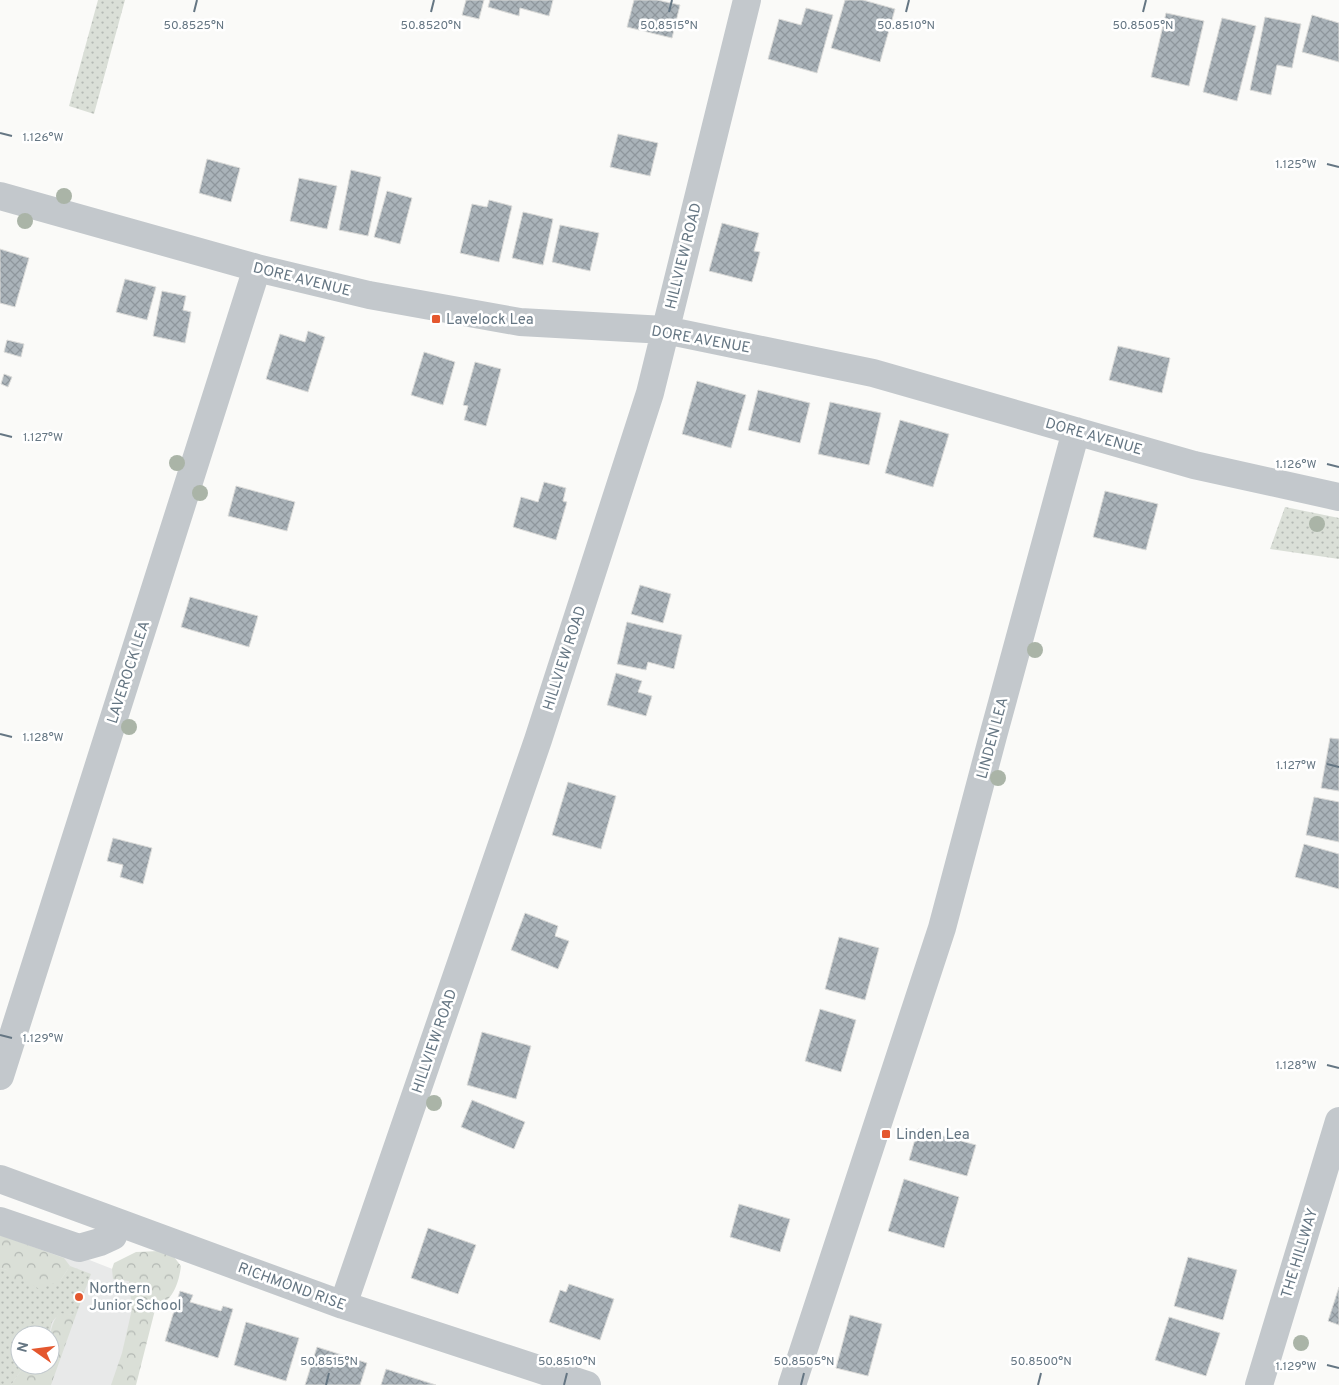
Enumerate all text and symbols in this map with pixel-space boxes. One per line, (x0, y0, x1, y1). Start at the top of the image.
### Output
text: 50.8525°N (164, 18, 224, 34)
text: 50.8520°N (400, 18, 462, 34)
text: 50.8515°N (640, 18, 698, 34)
text: 50.8510°N (877, 18, 935, 34)
text: 50.8505°N (1112, 18, 1174, 34)
text: 1.126°W (22, 130, 64, 146)
text: 1.125°W (1275, 157, 1317, 173)
street label: HILLVIEW ROAD (662, 201, 707, 312)
street label: DORE AVENUE (251, 259, 353, 302)
place label: Lavelock Lea (446, 311, 534, 330)
marker: Lavelock Lea (430, 313, 442, 325)
street label: DORE AVENUE (650, 322, 752, 359)
street label: DORE AVENUE (1043, 415, 1144, 460)
text: 1.127°W (23, 430, 63, 446)
text: 1.126°W (1275, 457, 1317, 473)
street label: HILLVIEW ROAD (540, 604, 591, 713)
street label: LAVEROCK LEA (104, 618, 155, 726)
street label: LINDEN LEA (973, 695, 1013, 781)
text: 1.128°W (22, 730, 64, 746)
text: 1.127°W (1276, 758, 1316, 774)
street label: HILLVIEW ROAD (409, 987, 462, 1096)
text: 1.129°W (22, 1031, 64, 1047)
text: 1.128°W (1275, 1058, 1317, 1074)
place label: Linden Lea (896, 1126, 970, 1145)
marker: Linden Lea (880, 1128, 892, 1140)
street label: THE HILLWAY (1278, 1206, 1323, 1301)
street label: RICHMOND RISE (235, 1259, 348, 1316)
place label: Northern Junior School (89, 1280, 181, 1316)
marker: Northern Junior School (73, 1291, 85, 1303)
north arrow (10, 1325, 60, 1375)
text: N (14, 1340, 33, 1354)
text: 50.8515°N (300, 1354, 358, 1370)
text: 50.8510°N (538, 1354, 596, 1370)
text: 50.8505°N (773, 1354, 835, 1370)
text: 50.8500°N (1010, 1354, 1072, 1370)
text: 1.129°W (1275, 1359, 1317, 1375)

